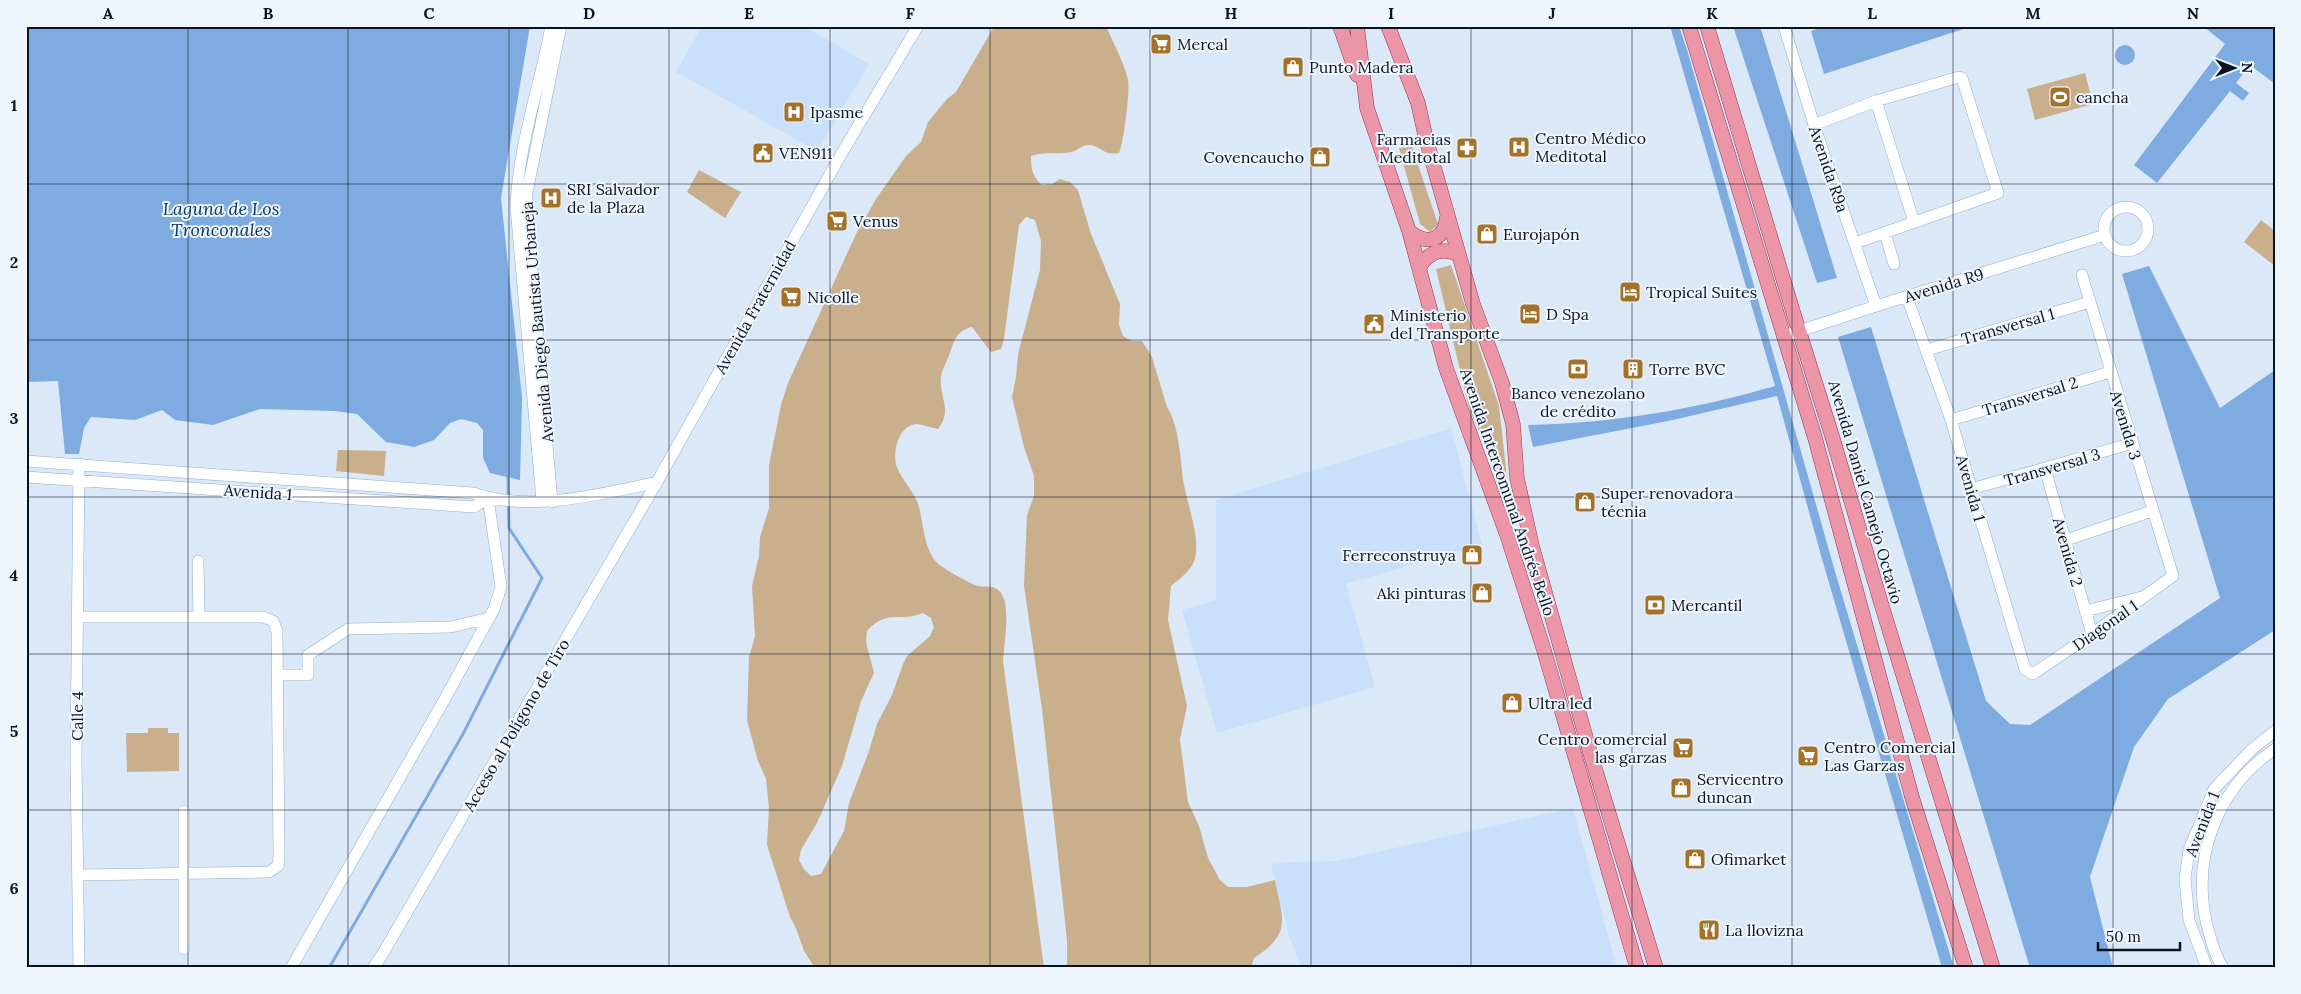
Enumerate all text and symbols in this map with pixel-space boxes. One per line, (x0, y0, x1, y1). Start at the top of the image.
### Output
text: A (103, 3, 114, 23)
text: B (263, 3, 274, 23)
text: C (423, 3, 435, 23)
text: D (583, 3, 595, 23)
text: E (744, 3, 754, 23)
text: F (905, 3, 915, 23)
text: G (1064, 3, 1076, 23)
text: H (1225, 3, 1238, 23)
text: I (1388, 3, 1394, 23)
text: J (1548, 3, 1556, 23)
text: K (1706, 3, 1718, 23)
text: L (1867, 3, 1877, 23)
text: M (2025, 3, 2041, 23)
text: N (2187, 3, 2199, 23)
supermarket icon: Mercal (1149, 32, 1173, 56)
place label: Mercal (1177, 34, 1228, 54)
north arrow (2208, 42, 2258, 92)
shop icon: Punto Madera (1281, 55, 1305, 79)
place label: Punto Madera (1309, 57, 1414, 77)
text: N (2238, 63, 2256, 74)
sports icon: cancha (2048, 85, 2072, 109)
place label: cancha (2076, 87, 2129, 107)
text: 1 (11, 95, 17, 115)
hospital icon: Ipasme (782, 100, 806, 124)
place label: Ipasme (810, 102, 864, 122)
street label: Avenida R9a (1805, 122, 1853, 215)
place label: Centro Médico Meditotal (1535, 128, 1646, 166)
place label: Farmacias Meditotal (1376, 129, 1451, 167)
hospital icon: Centro Médico Meditotal (1507, 135, 1531, 159)
pharmacy icon: Farmacias Meditotal (1455, 136, 1479, 160)
public building icon: VEN911 (751, 141, 775, 165)
place label: VEN911 (778, 143, 833, 163)
shop icon: Covencaucho (1308, 145, 1332, 169)
place label: Covencaucho (1204, 147, 1304, 167)
place label: SRI Salvador de la Plaza (567, 179, 659, 217)
hospital icon: SRI Salvador de la Plaza (539, 186, 563, 210)
water label: Laguna de Los Tronconales (163, 197, 279, 241)
street label: Avenida Diego Bautista Urbaneja (517, 201, 558, 444)
supermarket icon: Venus (825, 209, 849, 233)
place label: Venus (852, 211, 898, 231)
shop icon: Eurojapón (1475, 222, 1499, 246)
place label: Eurojapón (1503, 224, 1580, 244)
street label: Avenida Fraternidad (710, 236, 800, 378)
text: 2 (10, 252, 18, 272)
street label: Avenida R9 (1901, 263, 1986, 307)
hotel icon: Tropical Suites (1618, 280, 1642, 304)
place label: Tropical Suites (1646, 282, 1757, 302)
supermarket icon: Nicolle (779, 285, 803, 309)
place label: Nicolle (807, 287, 859, 307)
hotel icon: D Spa (1518, 302, 1542, 326)
street label: Transversal 1 (1959, 303, 2057, 349)
place label: D Spa (1546, 304, 1589, 324)
place label: Ministerio del Transporte (1390, 305, 1500, 343)
public building icon: Ministerio del Transporte (1362, 312, 1386, 336)
bank icon: Banco venezolano de crédito (1566, 357, 1590, 381)
building icon: Torre BVC (1621, 357, 1645, 381)
place label: Torre BVC (1649, 359, 1726, 379)
street label: Avenida Intercomunal Andrés Bello (1456, 365, 1560, 618)
street label: Transversal 2 (1980, 372, 2080, 420)
street label: Avenida Daniel Camejo Octavio (1824, 377, 1908, 606)
place label: Banco venezolano de crédito (1511, 383, 1645, 421)
street label: Avenida 3 (2106, 387, 2146, 462)
text: 3 (10, 408, 19, 428)
street label: Transversal 3 (2002, 444, 2102, 490)
street label: Avenida 1 (1952, 451, 1990, 524)
street label: Avenida 1 (222, 480, 293, 504)
place label: Super renovadora técnia (1601, 483, 1734, 521)
shop icon: Super renovadora técnia (1573, 490, 1597, 514)
street label: Avenida 2 (2048, 514, 2087, 589)
shop icon: Ferreconstruya (1460, 543, 1484, 567)
place label: Ferreconstruya (1342, 545, 1456, 565)
text: 4 (10, 565, 19, 585)
shop icon: Aki pinturas (1470, 581, 1494, 605)
place label: Aki pinturas (1376, 583, 1466, 603)
bank icon: Mercantil (1643, 593, 1667, 617)
place label: Mercantil (1671, 595, 1742, 615)
street label: Diagonal 1 (2068, 595, 2142, 655)
street label: Acceso al Polígono de Tiro (458, 635, 574, 816)
street label: Calle 4 (67, 691, 87, 741)
shop icon: Ultra led (1500, 691, 1524, 715)
place label: Ultra led (1528, 693, 1593, 713)
text: 5 (10, 721, 19, 741)
place label: Centro comercial las garzas (1538, 729, 1667, 767)
supermarket icon: Centro comercial las garzas (1671, 736, 1695, 760)
place label: Centro Comercial Las Garzas (1824, 737, 1956, 775)
supermarket icon: Centro Comercial Las Garzas (1796, 744, 1820, 768)
place label: Servicentro duncan (1697, 769, 1783, 807)
shop icon: Servicentro duncan (1669, 776, 1693, 800)
street label: Avenida 1 (2180, 788, 2224, 860)
shop icon: Ofimarket (1683, 847, 1707, 871)
place label: Ofimarket (1711, 849, 1787, 869)
text: 6 (9, 878, 19, 898)
restaurant icon: La llovizna (1697, 918, 1721, 942)
scale bar (2098, 919, 2181, 951)
place label: La llovizna (1725, 920, 1804, 940)
text: 50 m (2106, 927, 2141, 946)

